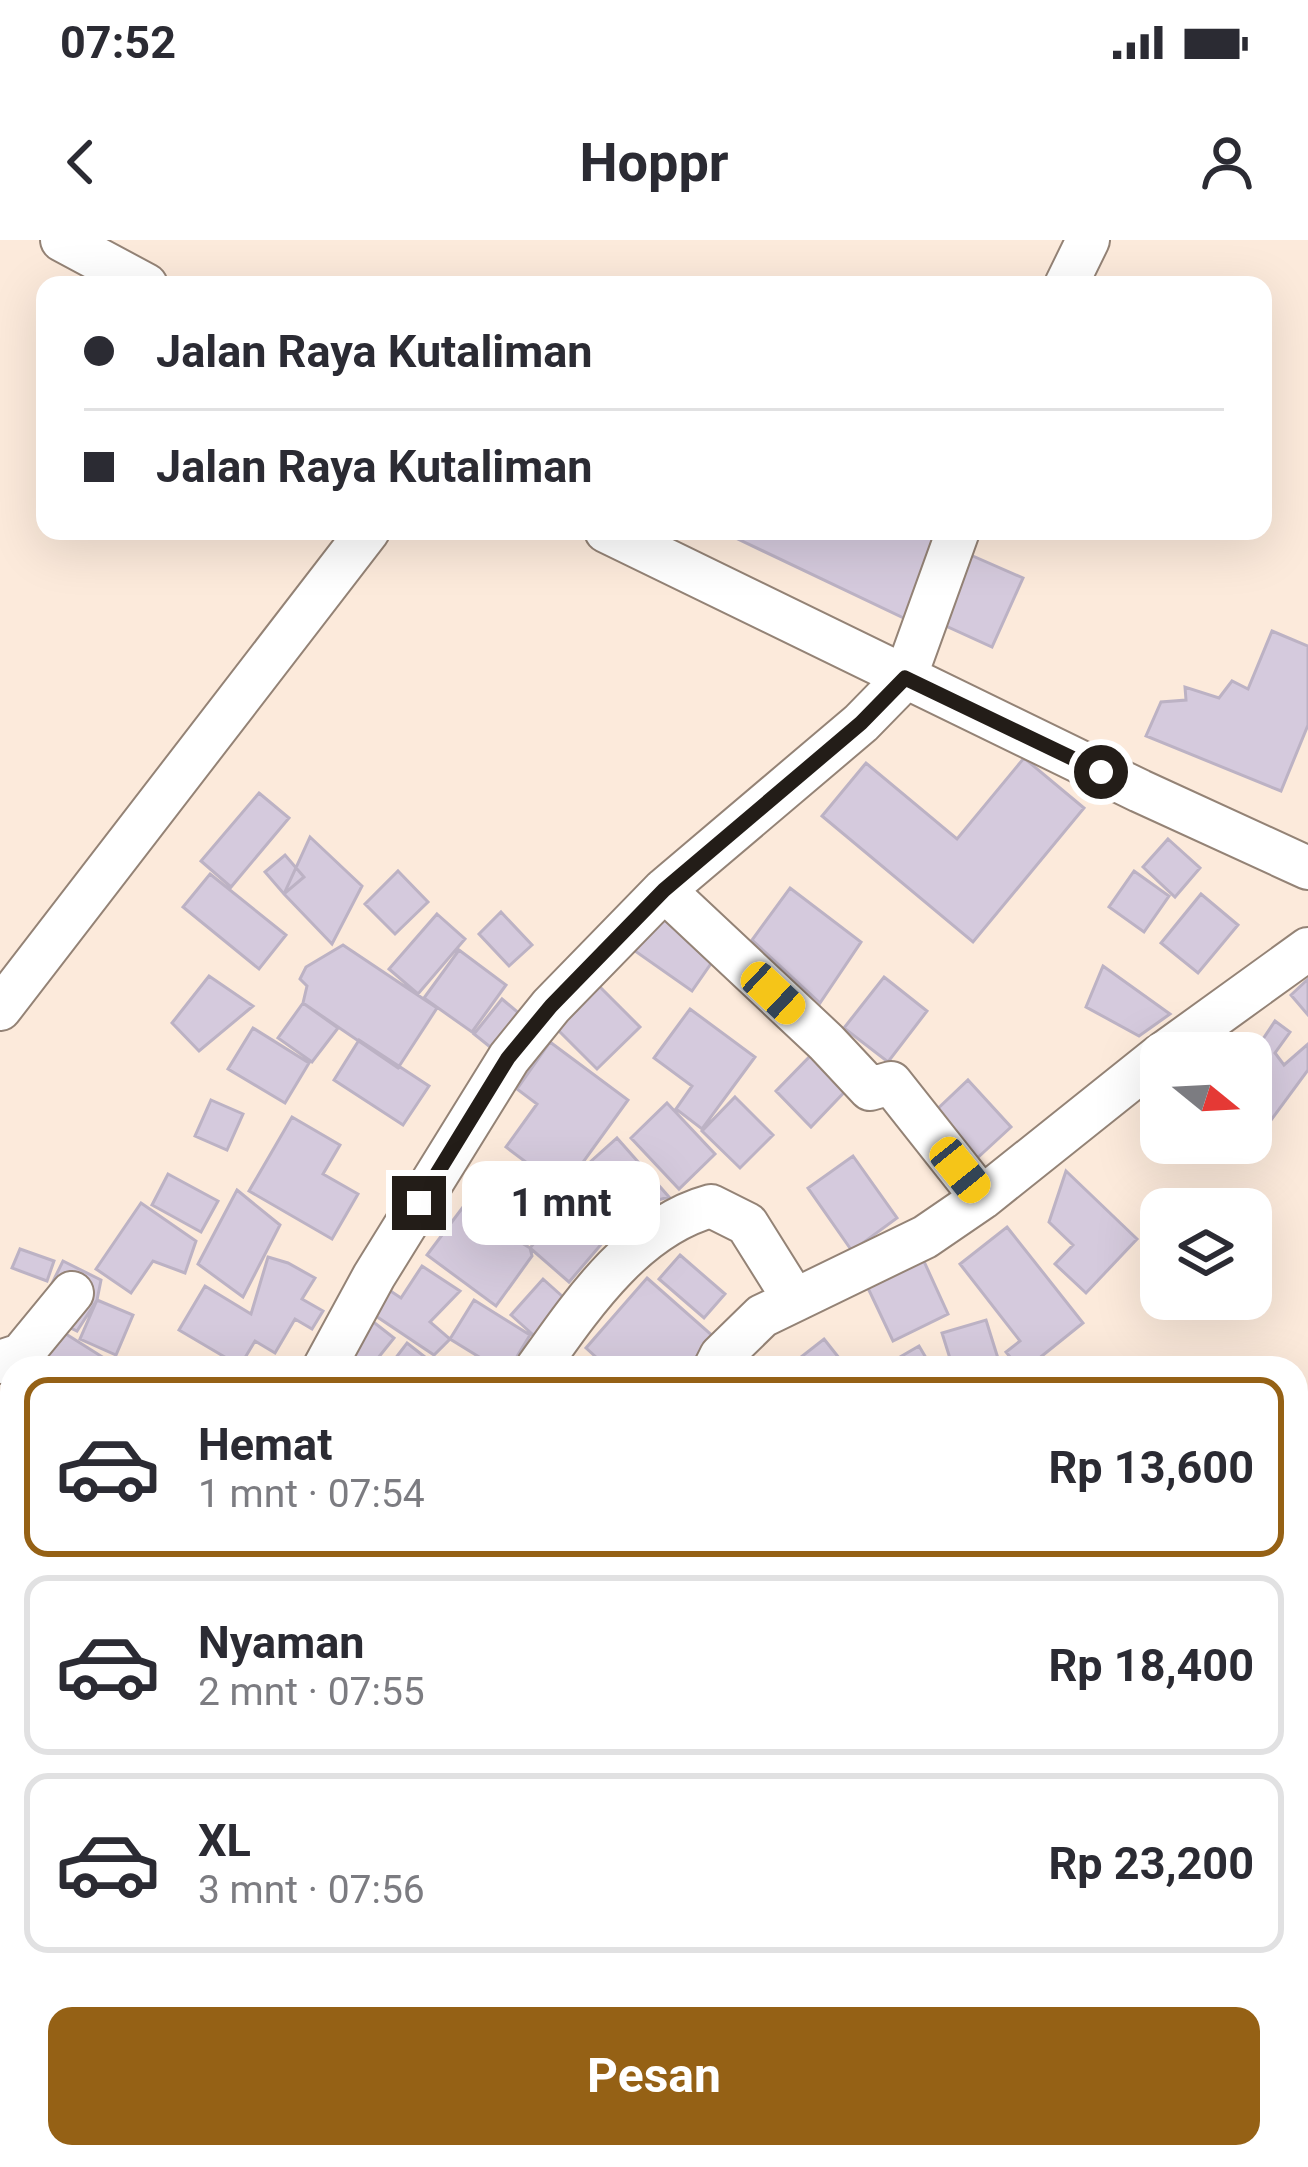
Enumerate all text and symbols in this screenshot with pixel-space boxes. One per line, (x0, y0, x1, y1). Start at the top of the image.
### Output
text: 07:52 (60, 16, 176, 69)
icon: back (48, 129, 114, 195)
icon: person (1194, 129, 1260, 195)
text: Hoppr (579, 131, 729, 194)
text: Jalan Raya Kutaliman (156, 325, 593, 378)
text: Jalan Raya Kutaliman (156, 440, 593, 493)
route start (1074, 745, 1128, 799)
car (734, 955, 812, 1031)
north arrow (1140, 1032, 1272, 1164)
map controls (1140, 1032, 1272, 1320)
car (923, 1131, 997, 1209)
callout: 1 mnt (461, 1161, 659, 1245)
route end (392, 1176, 446, 1230)
text: 1 mnt (511, 1180, 611, 1226)
button: layers (1140, 1188, 1272, 1320)
icon: car (54, 1413, 162, 1521)
text: Hemat (198, 1418, 332, 1471)
text: Rp 13,600 (1049, 1441, 1254, 1494)
text: 1 mnt · 07:54 (198, 1471, 425, 1517)
icon: car (54, 1611, 162, 1719)
text: Nyaman (198, 1616, 364, 1669)
text: Rp 18,400 (1049, 1639, 1254, 1692)
text: 2 mnt · 07:55 (198, 1669, 425, 1715)
icon: car (54, 1809, 162, 1917)
text: XL (198, 1814, 251, 1867)
text: Rp 23,200 (1049, 1837, 1254, 1890)
text: 3 mnt · 07:56 (198, 1867, 425, 1913)
button: Pesan (48, 2007, 1260, 2145)

